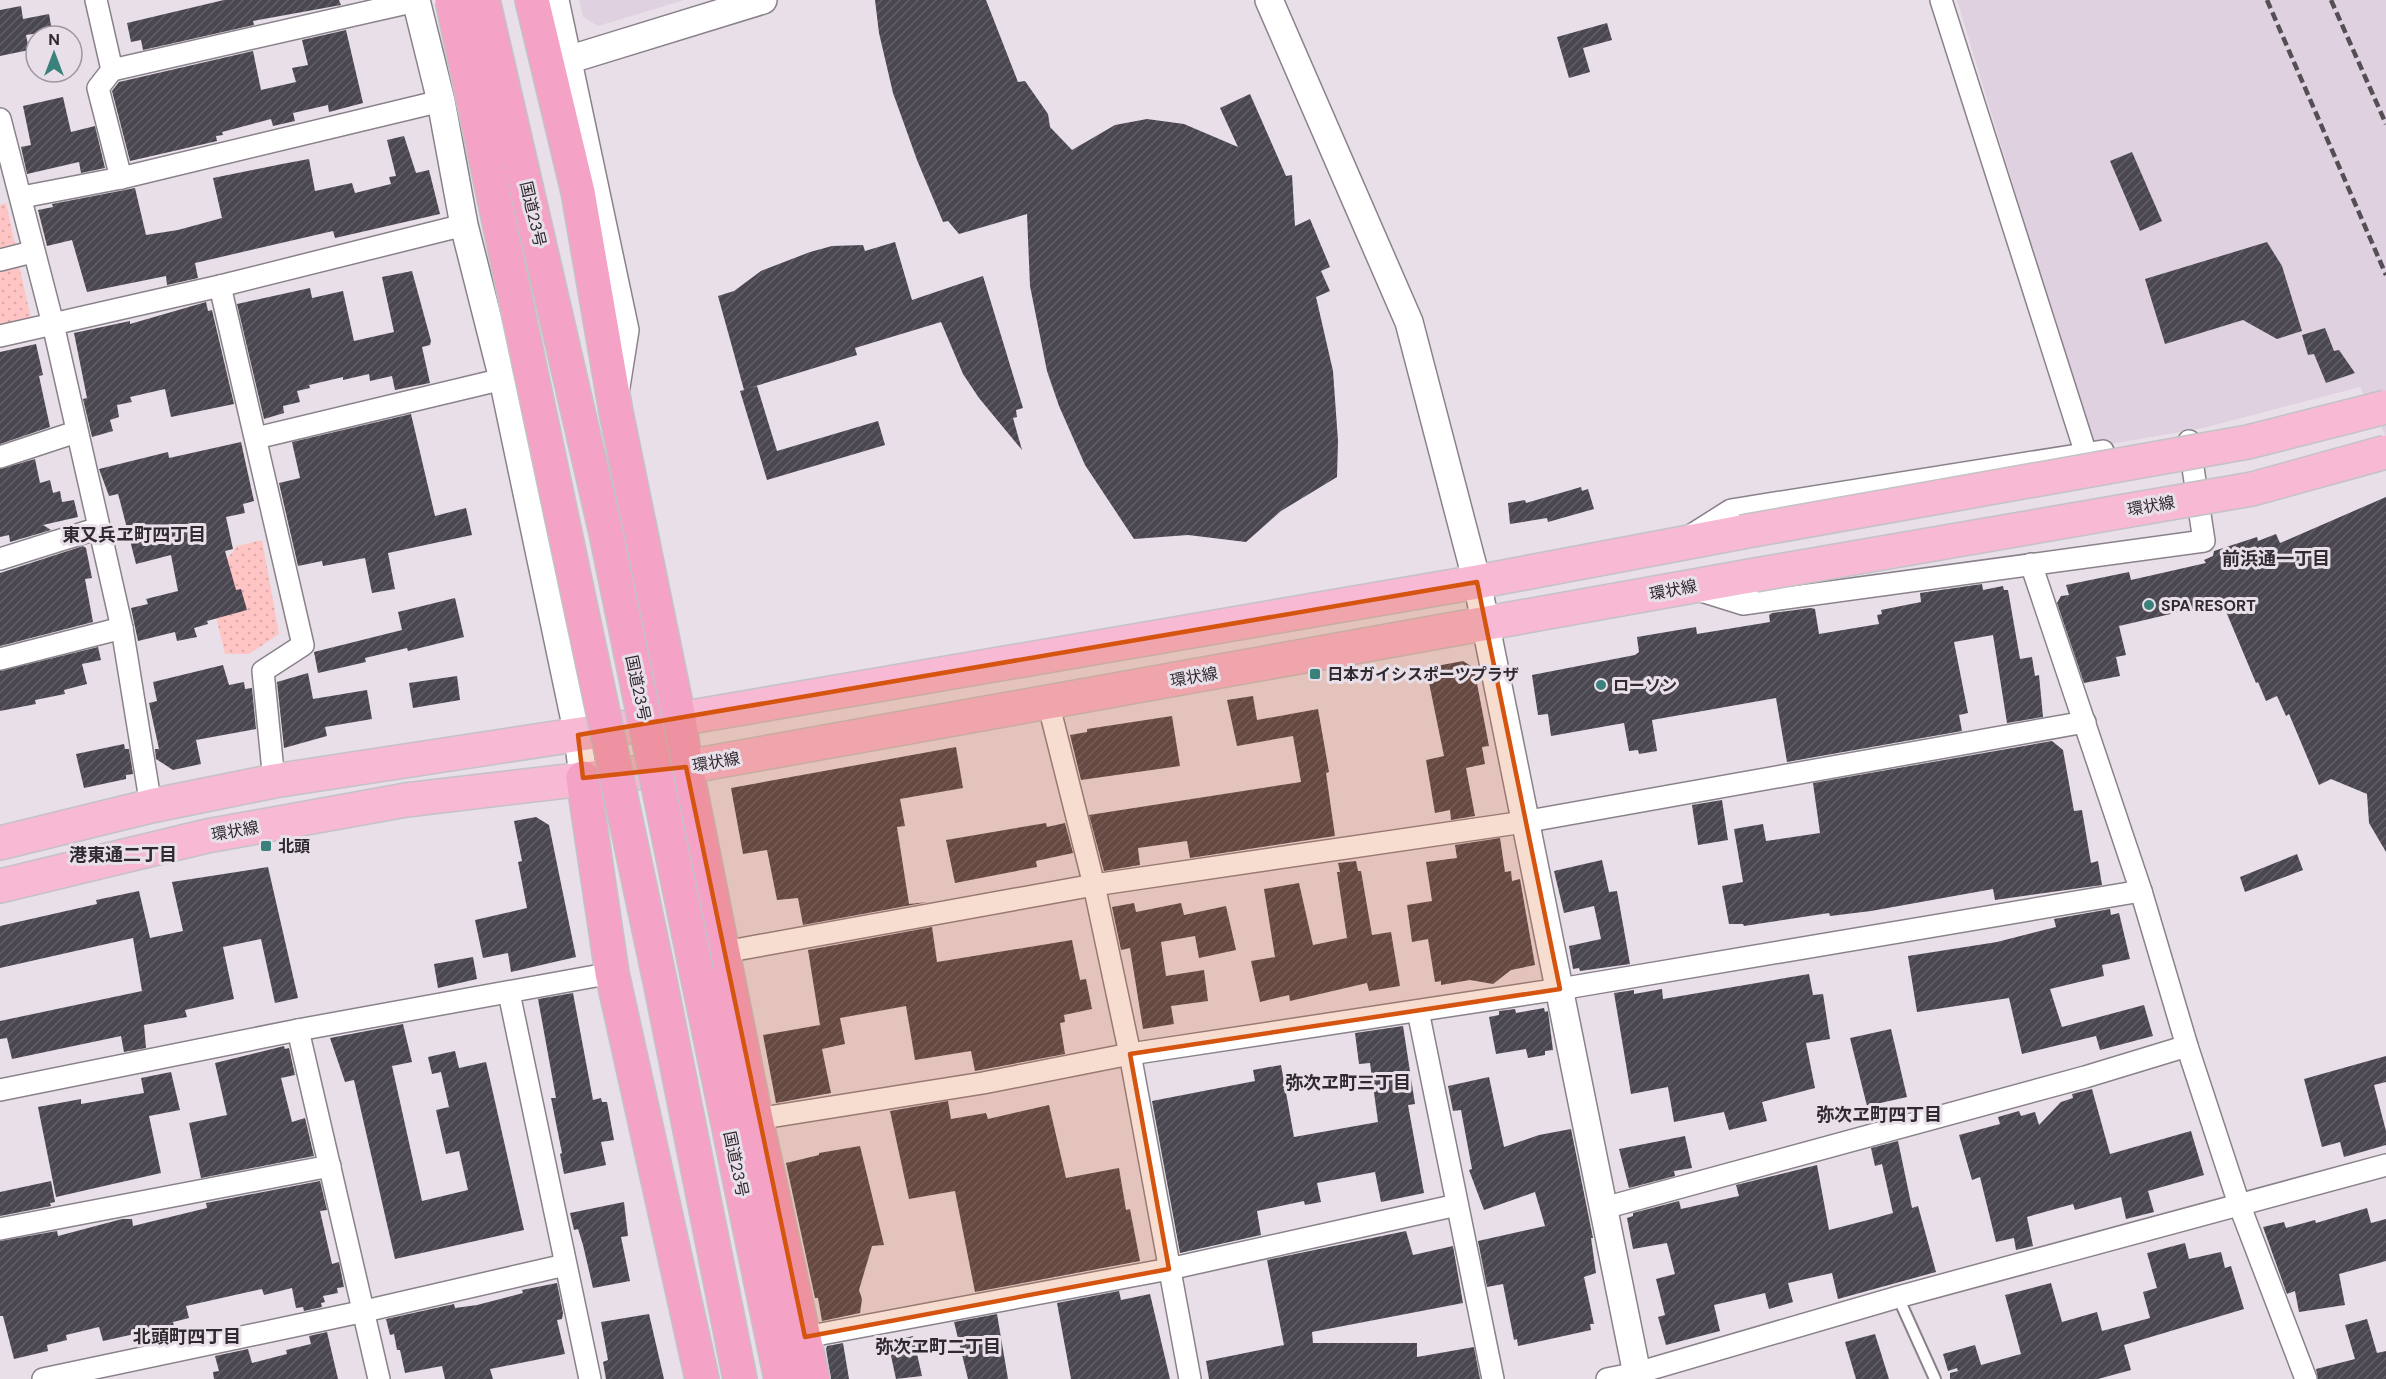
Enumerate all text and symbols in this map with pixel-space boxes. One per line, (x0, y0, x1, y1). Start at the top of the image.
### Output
north arrow (24, 24, 84, 84)
text: N (48, 29, 60, 50)
street label: 国道23号 (515, 179, 551, 249)
street label: 環状線 (2126, 491, 2176, 521)
district label: 東又兵ヱ町四丁目 (62, 523, 206, 547)
district label: 前浜通一丁目 (2222, 547, 2330, 571)
street label: 環状線 (1647, 575, 1699, 605)
place label: SPA RESORT (2161, 595, 2256, 616)
marker: SPA RESORT (2142, 598, 2156, 612)
street label: 国道23号 (621, 653, 655, 723)
street label: 環状線 (1169, 662, 1219, 692)
place label: 日本ガイシスポーツプラザ (1327, 664, 1519, 685)
marker: 日本ガイシスポーツプラザ (1308, 667, 1322, 681)
place label: ローソン (1613, 675, 1677, 696)
marker: ローソン (1594, 678, 1608, 692)
street label: 環状線 (691, 747, 741, 777)
street label: 環状線 (210, 816, 260, 846)
place label: 北頭 (278, 836, 310, 857)
marker: 北頭 (259, 839, 273, 853)
district label: 港東通二丁目 (69, 843, 177, 867)
district label: 弥次ヱ町三丁目 (1285, 1071, 1411, 1095)
district label: 弥次ヱ町四丁目 (1816, 1103, 1942, 1127)
street label: 国道23号 (719, 1129, 753, 1199)
district label: 北頭町四丁目 (133, 1325, 241, 1349)
district label: 弥次ヱ町二丁目 (875, 1335, 1001, 1359)

